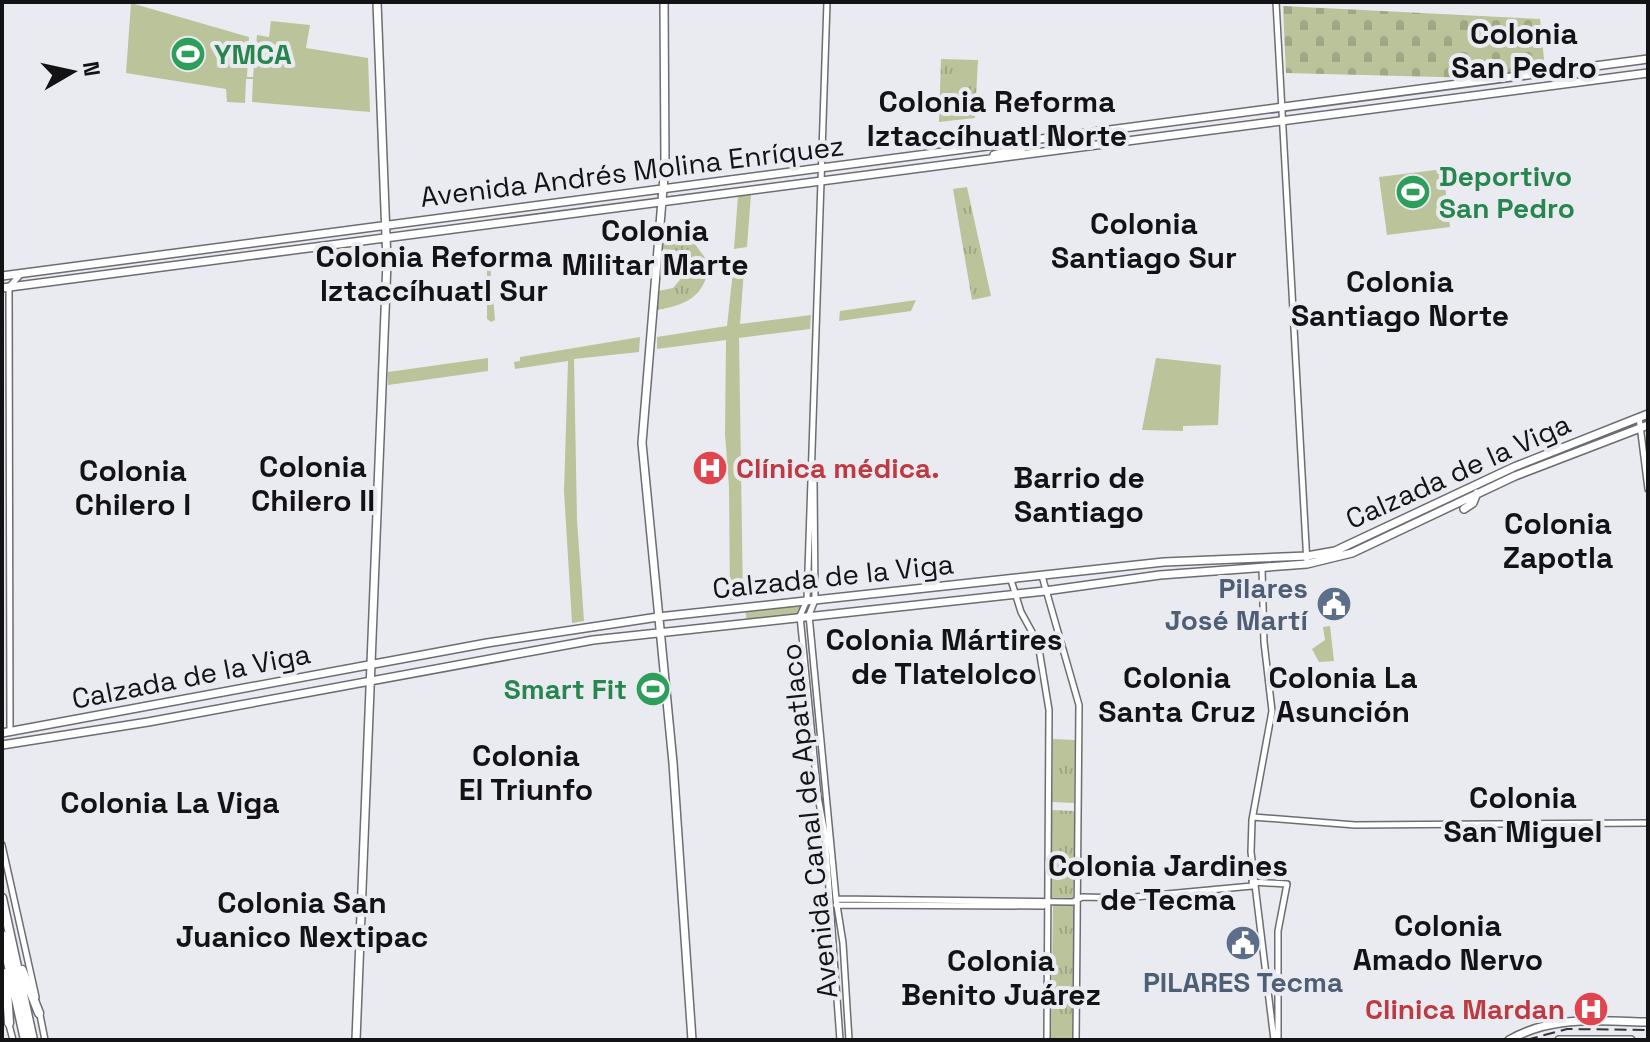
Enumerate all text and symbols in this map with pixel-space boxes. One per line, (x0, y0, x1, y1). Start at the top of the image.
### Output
district label: Colonia San Pedro (1451, 14, 1597, 87)
north arrow (32, 32, 112, 112)
sports icon: YMCA (169, 35, 207, 73)
place label: YMCA (214, 36, 292, 72)
text: N (77, 59, 107, 78)
district label: Colonia Reforma Iztaccíhuatl Norte (867, 82, 1127, 155)
street label: Avenida Andrés Molina Enríquez (418, 127, 846, 215)
place label: Deportivo San Pedro (1439, 158, 1575, 226)
sports icon: Deportivo San Pedro (1394, 173, 1432, 211)
district label: Colonia Santiago Sur (1051, 204, 1237, 277)
district label: Colonia Militar Marte (561, 211, 749, 284)
district label: Colonia Reforma Iztaccíhuatl Sur (315, 237, 553, 310)
district label: Colonia Santiago Norte (1291, 262, 1509, 335)
street label: Calzada de la Viga (1340, 405, 1576, 537)
district label: Colonia Chilero II (251, 447, 375, 520)
hospital icon: Clínica médica. (691, 449, 729, 487)
place label: Clínica médica. (736, 450, 940, 486)
district label: Colonia Chilero I (75, 451, 191, 524)
district label: Barrio de Santiago (1013, 458, 1145, 531)
district label: Colonia Zapotla (1503, 504, 1613, 577)
street label: Calzada de la Viga (711, 545, 955, 607)
place label: Pilares José Martí (1165, 570, 1309, 638)
public building icon: Pilares José Martí (1315, 585, 1353, 623)
district label: Colonia Mártires de Tlatelolco (825, 620, 1063, 693)
street label: Calzada de la Viga (69, 635, 313, 717)
street label: Avenida Canal de Apatlaco (772, 642, 846, 1000)
district label: Colonia Santa Cruz (1098, 658, 1256, 731)
district label: Colonia La Asunción (1268, 658, 1418, 731)
sports icon: Smart Fit (634, 670, 672, 708)
place label: Smart Fit (504, 671, 627, 707)
district label: Colonia El Triunfo (459, 736, 593, 809)
district label: Colonia San Miguel (1444, 778, 1602, 851)
district label: Colonia La Viga (60, 783, 280, 822)
district label: Colonia Jardines de Tecma (1048, 846, 1288, 919)
district label: Colonia San Juanico Nextipac (176, 883, 428, 956)
district label: Colonia Amado Nervo (1353, 906, 1543, 979)
public building icon: PILARES Tecma (1224, 924, 1262, 962)
district label: Colonia Benito Juárez (901, 941, 1101, 1014)
place label: PILARES Tecma (1143, 964, 1343, 1000)
hospital icon: Clinica Mardan (1572, 990, 1610, 1028)
place label: Clinica Mardan (1365, 991, 1565, 1027)

